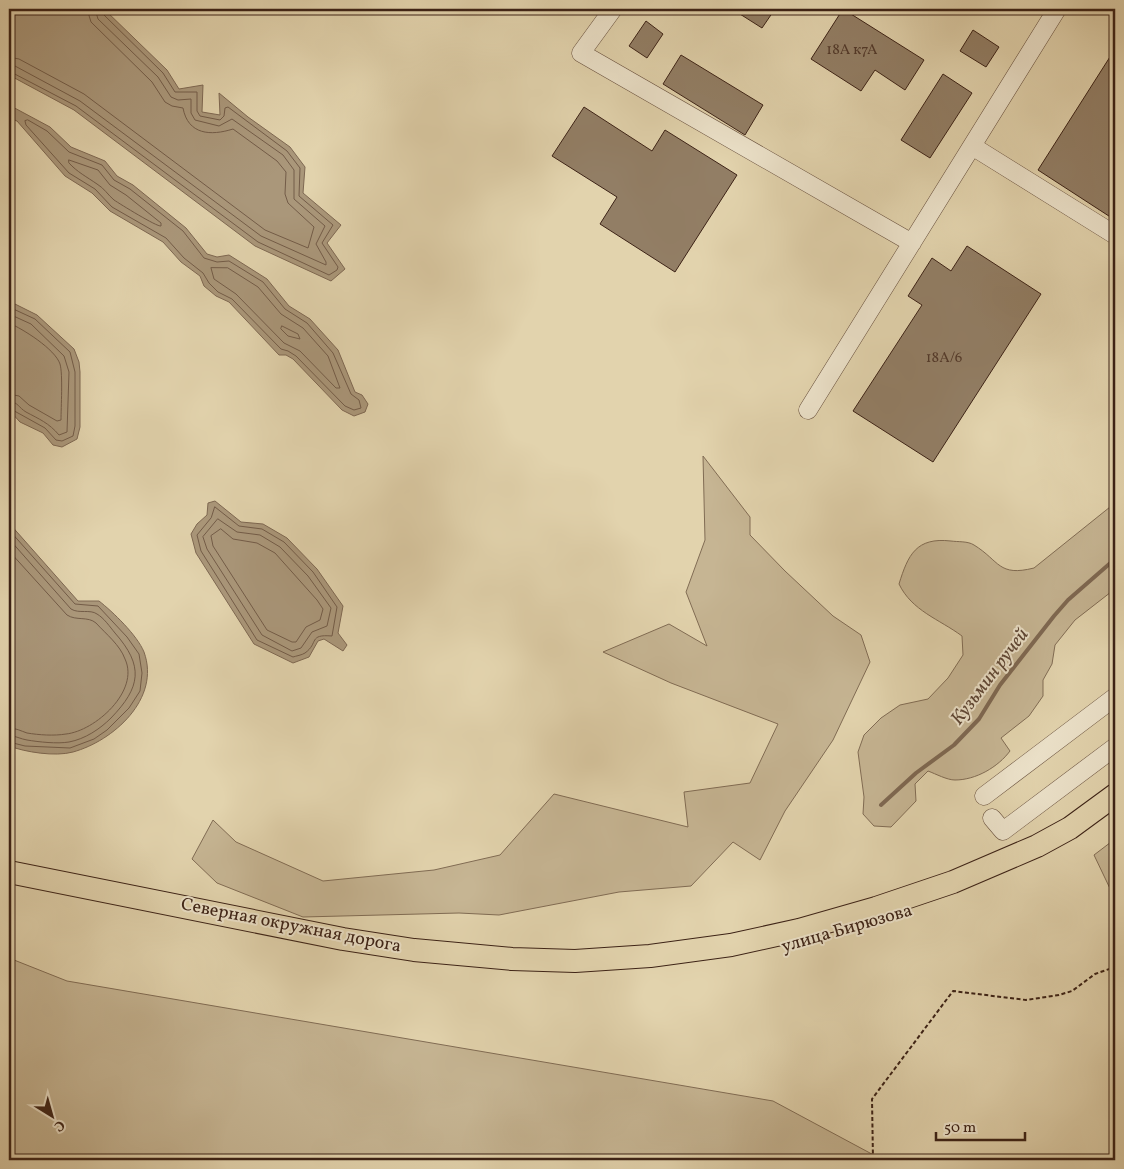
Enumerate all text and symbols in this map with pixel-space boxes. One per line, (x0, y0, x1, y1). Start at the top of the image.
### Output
house number: 18А к7А (826, 40, 878, 61)
house number: 18А/6 (926, 348, 962, 369)
water label: Кузьмин ручей (945, 623, 1035, 731)
street label: Северная окружная дорога (179, 892, 403, 960)
street label: улица Бирюзова (779, 898, 915, 960)
north arrow (28, 1092, 78, 1142)
scale bar (936, 1109, 1025, 1141)
text: С (50, 1115, 68, 1135)
text: 50 m (944, 1118, 976, 1139)

